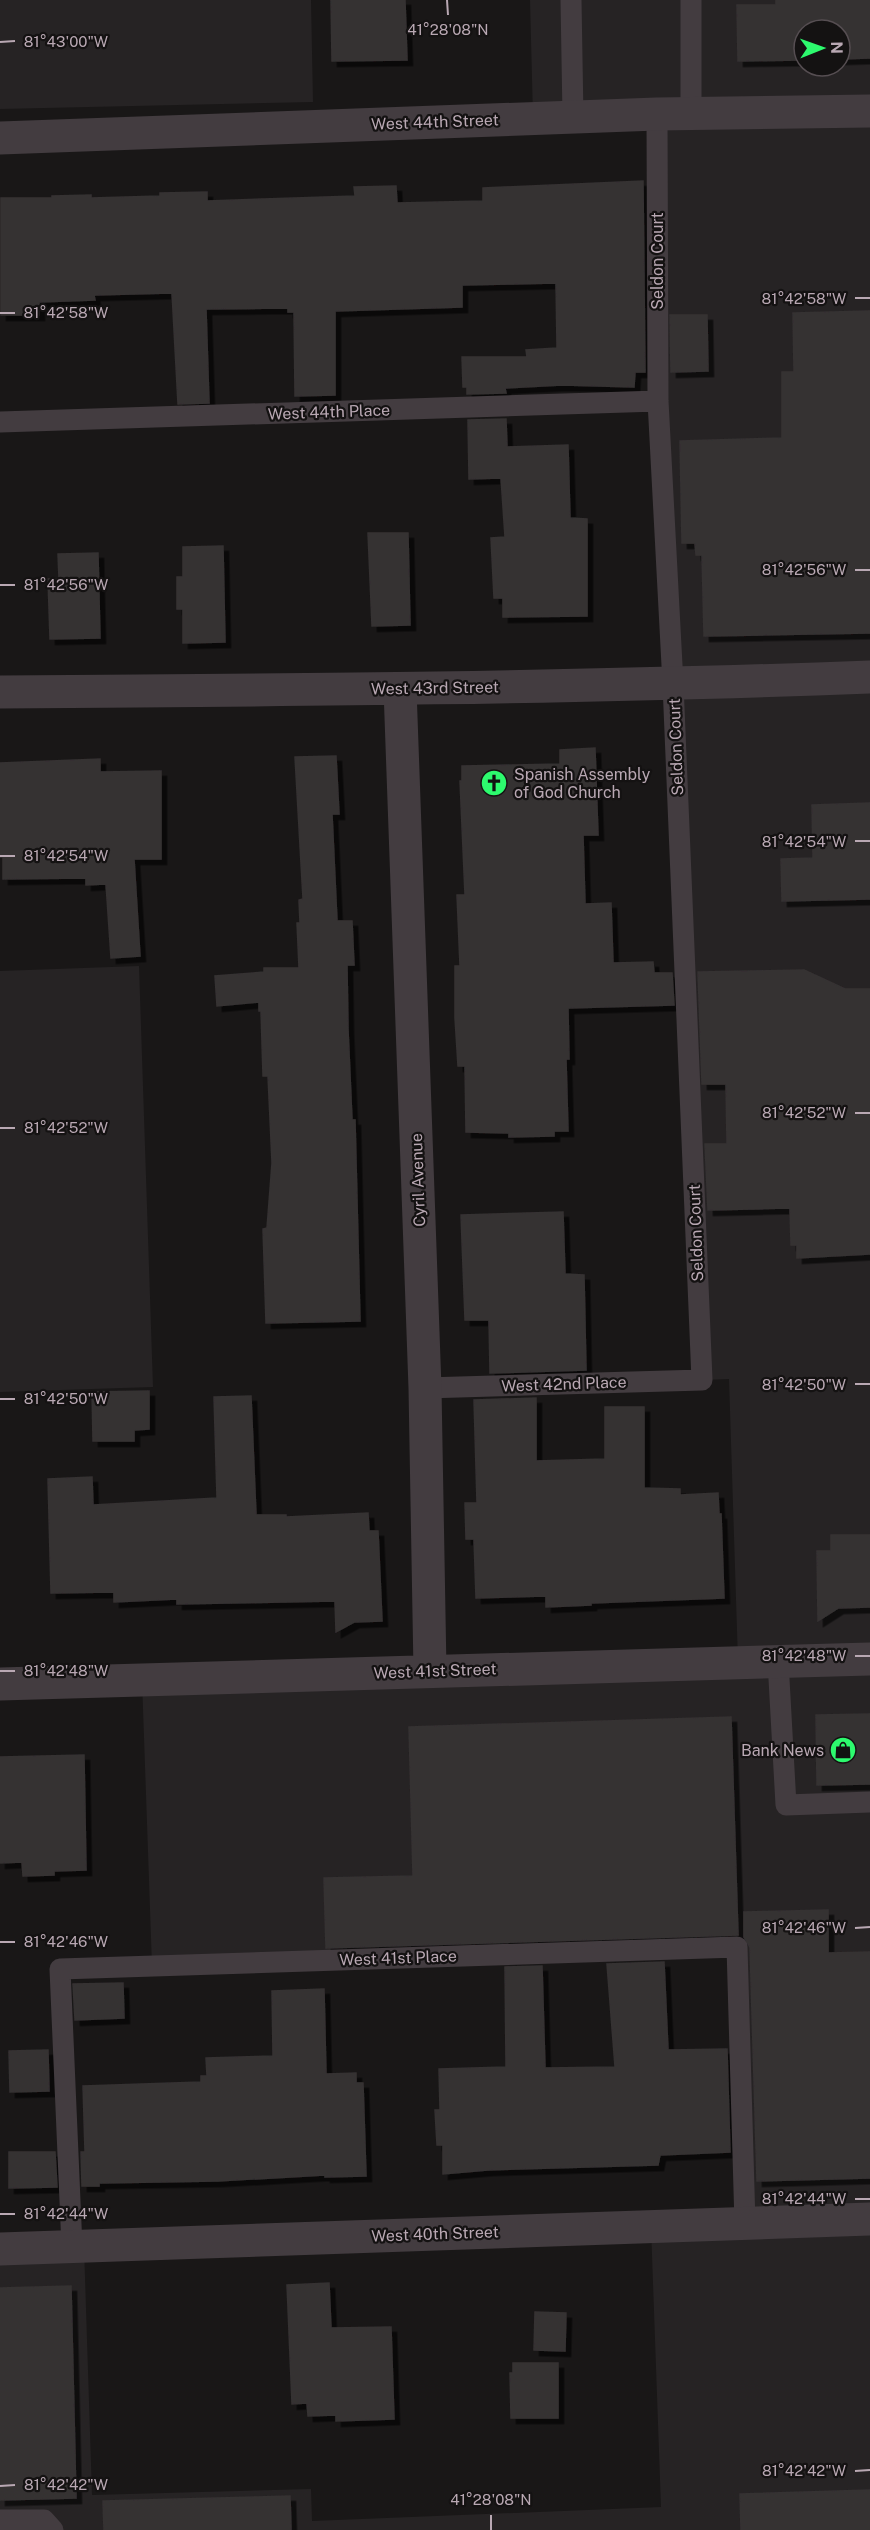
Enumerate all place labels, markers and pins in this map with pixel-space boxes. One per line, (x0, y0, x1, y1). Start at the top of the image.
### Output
place label: Spanish Assembly of God Church (514, 765, 651, 802)
church icon: Spanish Assembly of God Church (479, 768, 509, 798)
shop icon: Bank News (828, 1735, 858, 1765)
place label: Bank News (741, 1741, 824, 1760)

